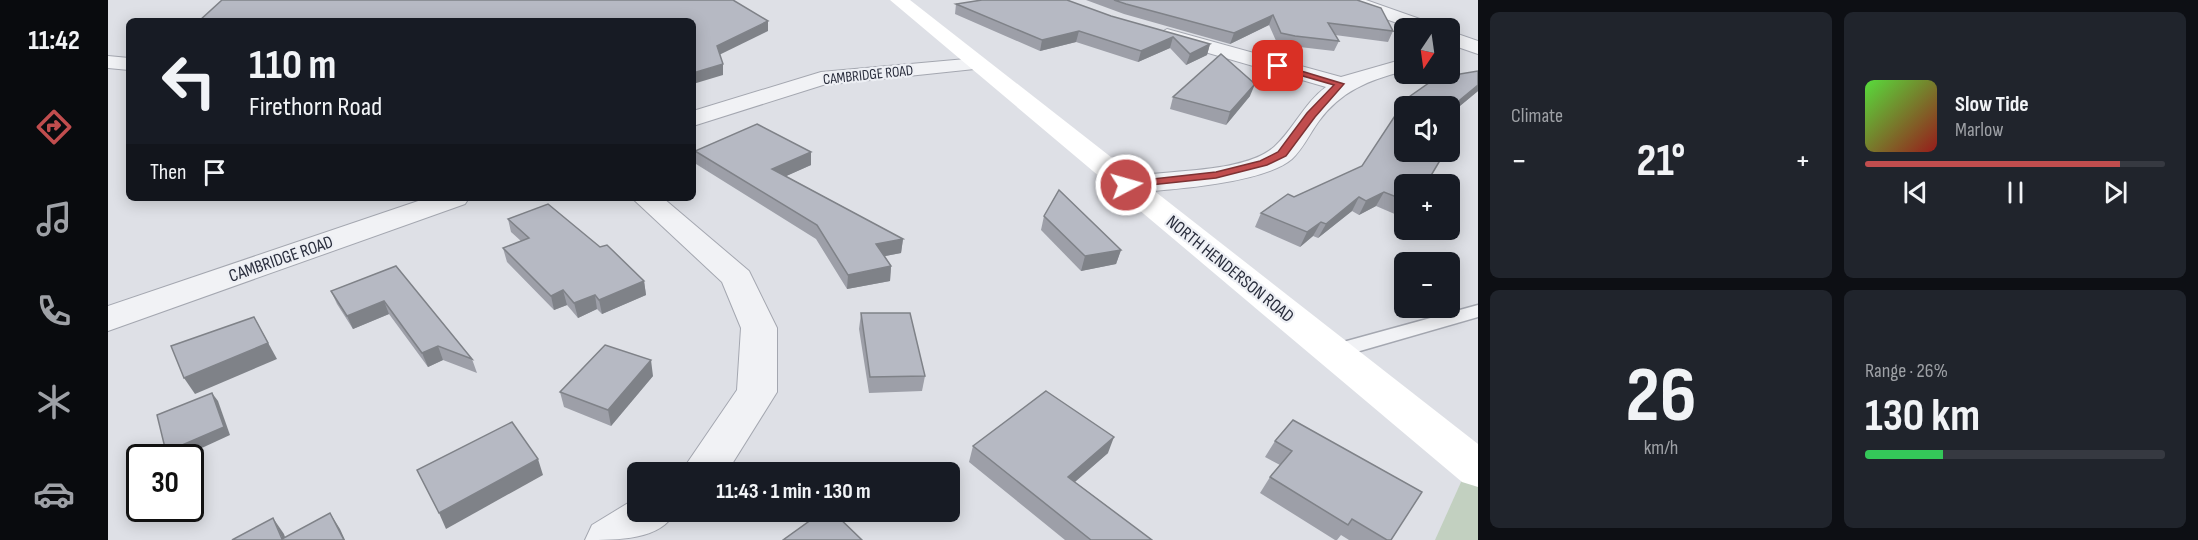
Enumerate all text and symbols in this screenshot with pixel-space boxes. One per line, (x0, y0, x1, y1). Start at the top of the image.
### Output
north arrow (1394, 18, 1460, 84)
map controls (1394, 18, 1460, 318)
text: 11:42 (28, 25, 80, 57)
text: 110 m (249, 40, 336, 91)
pin (1252, 40, 1303, 91)
icon: left (150, 42, 228, 120)
icon: arrive (1261, 49, 1294, 82)
street label: CAMBRIDGE ROAD (822, 61, 914, 89)
text: Firethorn Road (249, 91, 382, 123)
text: Slow Tide (1955, 91, 2029, 118)
button: sound (1394, 96, 1460, 162)
text: Climate (1511, 104, 1563, 128)
icon: directions (33, 106, 75, 148)
text: Marlow (1955, 118, 2003, 142)
text: 21° (1637, 134, 1685, 189)
text: − (1511, 141, 1527, 181)
text: + (1795, 141, 1811, 181)
position arrow (1094, 153, 1158, 217)
icon: arrive (198, 156, 231, 189)
text: Then (150, 159, 186, 186)
button: + (1394, 174, 1460, 240)
icon: previous (1899, 176, 1932, 209)
icon: pause (1999, 176, 2032, 209)
icon: next (2099, 176, 2132, 209)
icon: music (33, 198, 75, 240)
street label: NORTH HENDERSON ROAD (1162, 211, 1298, 327)
street label: CAMBRIDGE ROAD (226, 231, 336, 287)
button: − (1394, 252, 1460, 318)
icon: phone (33, 290, 75, 332)
text: 26 (1626, 350, 1696, 443)
text: Range · 26% (1865, 359, 1948, 383)
icon: climate (33, 381, 75, 423)
text: 130 km (1865, 389, 1980, 444)
text: km/h (1644, 436, 1678, 460)
speed limit sign: 30 (126, 444, 204, 522)
icon: car (33, 473, 75, 515)
text: 11:43 · 1 min · 130 m (716, 478, 871, 505)

